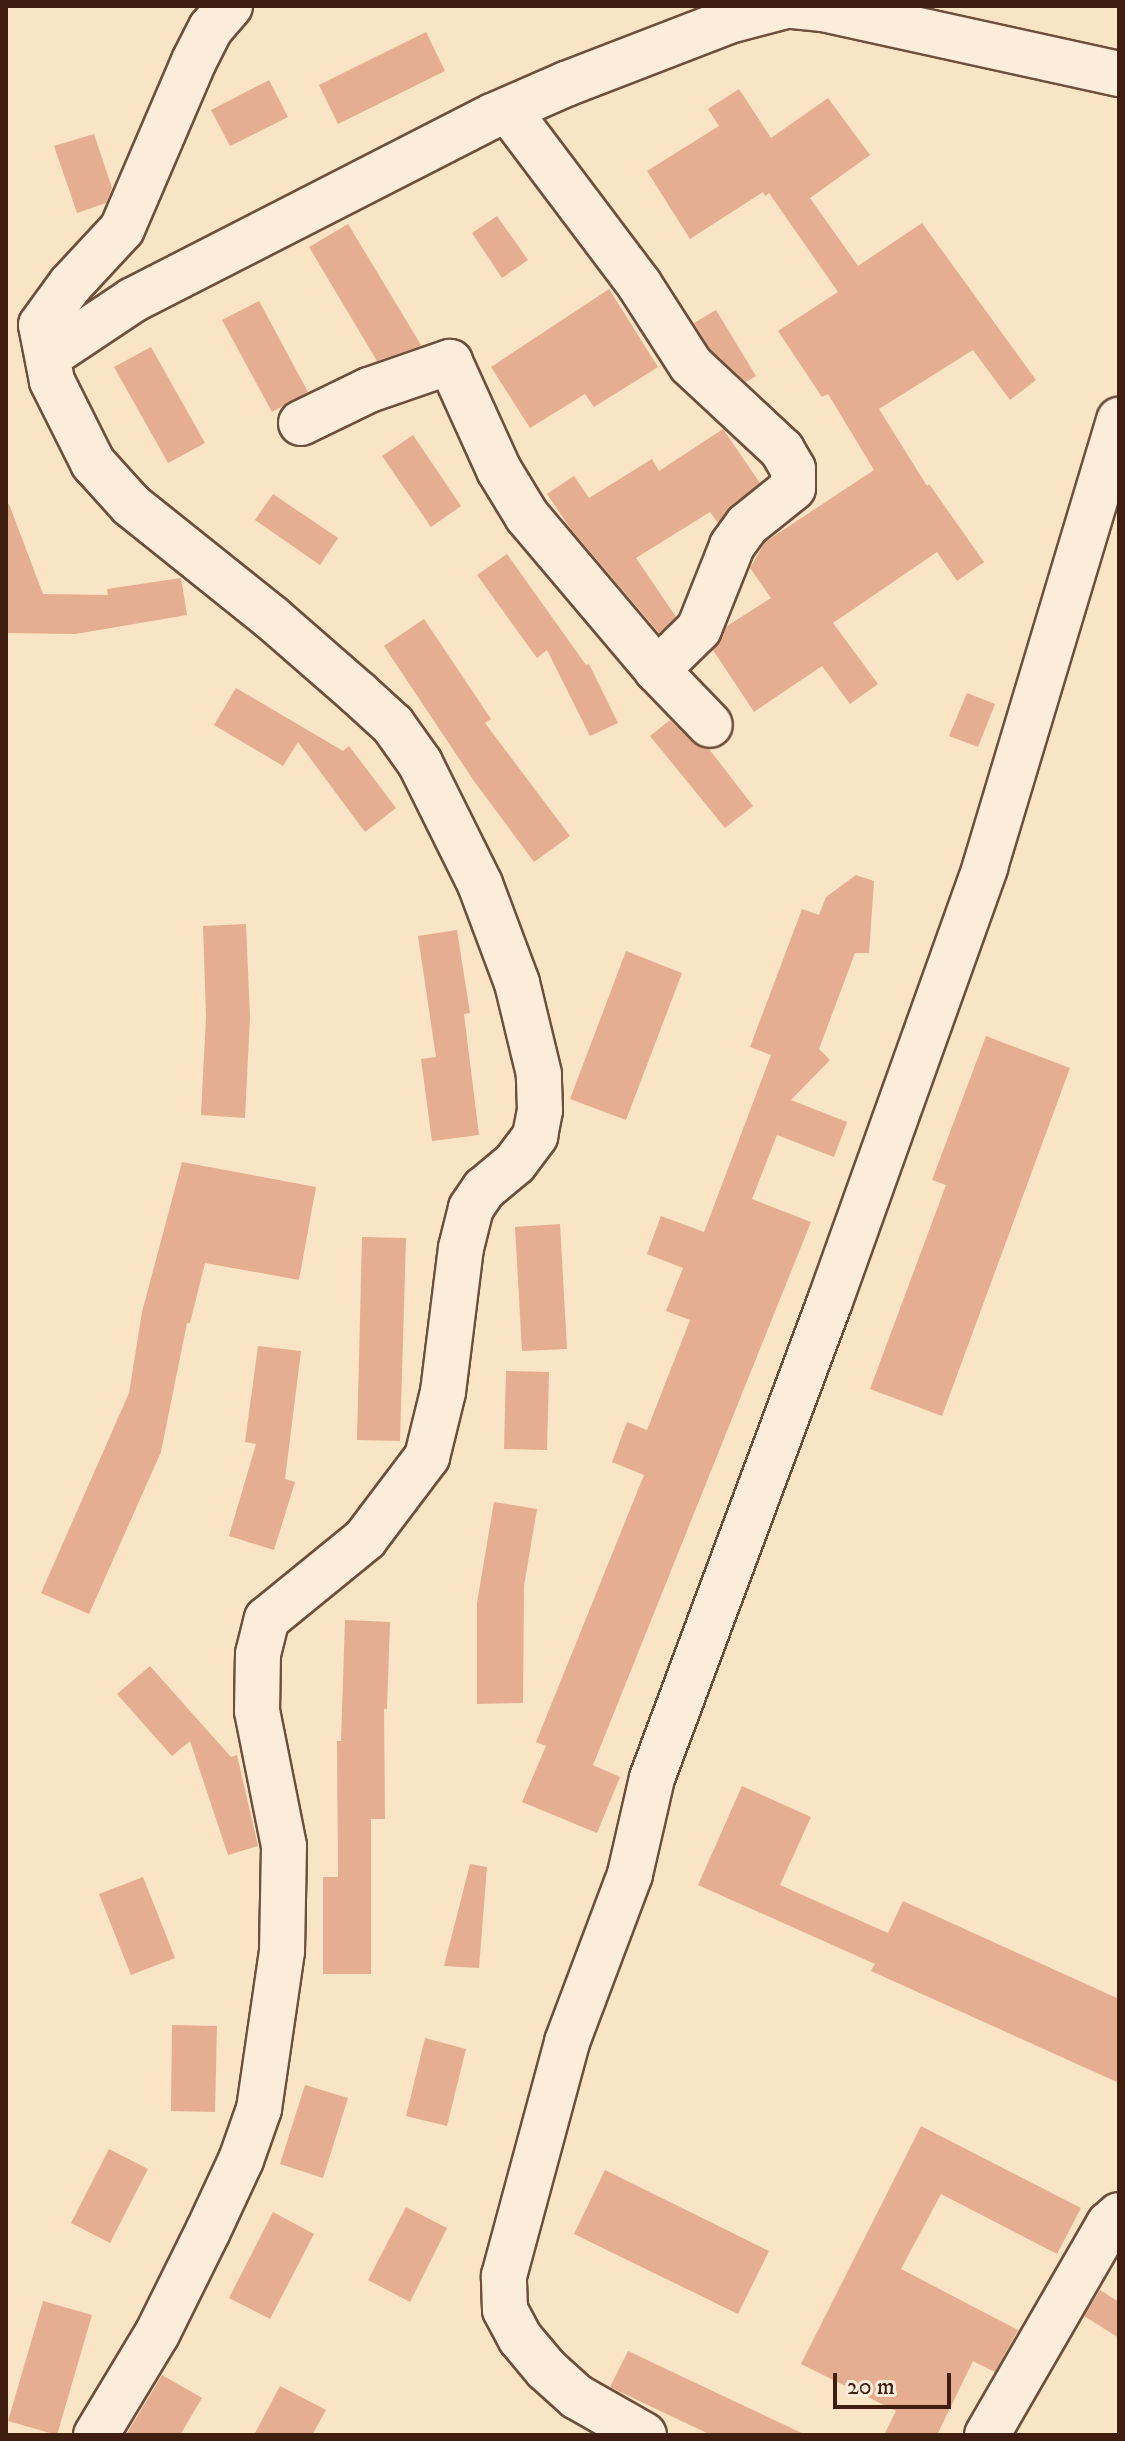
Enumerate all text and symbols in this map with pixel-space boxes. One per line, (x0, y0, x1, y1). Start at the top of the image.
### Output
scale bar (837, 2357, 955, 2407)
text: 20 m (847, 2372, 895, 2402)

